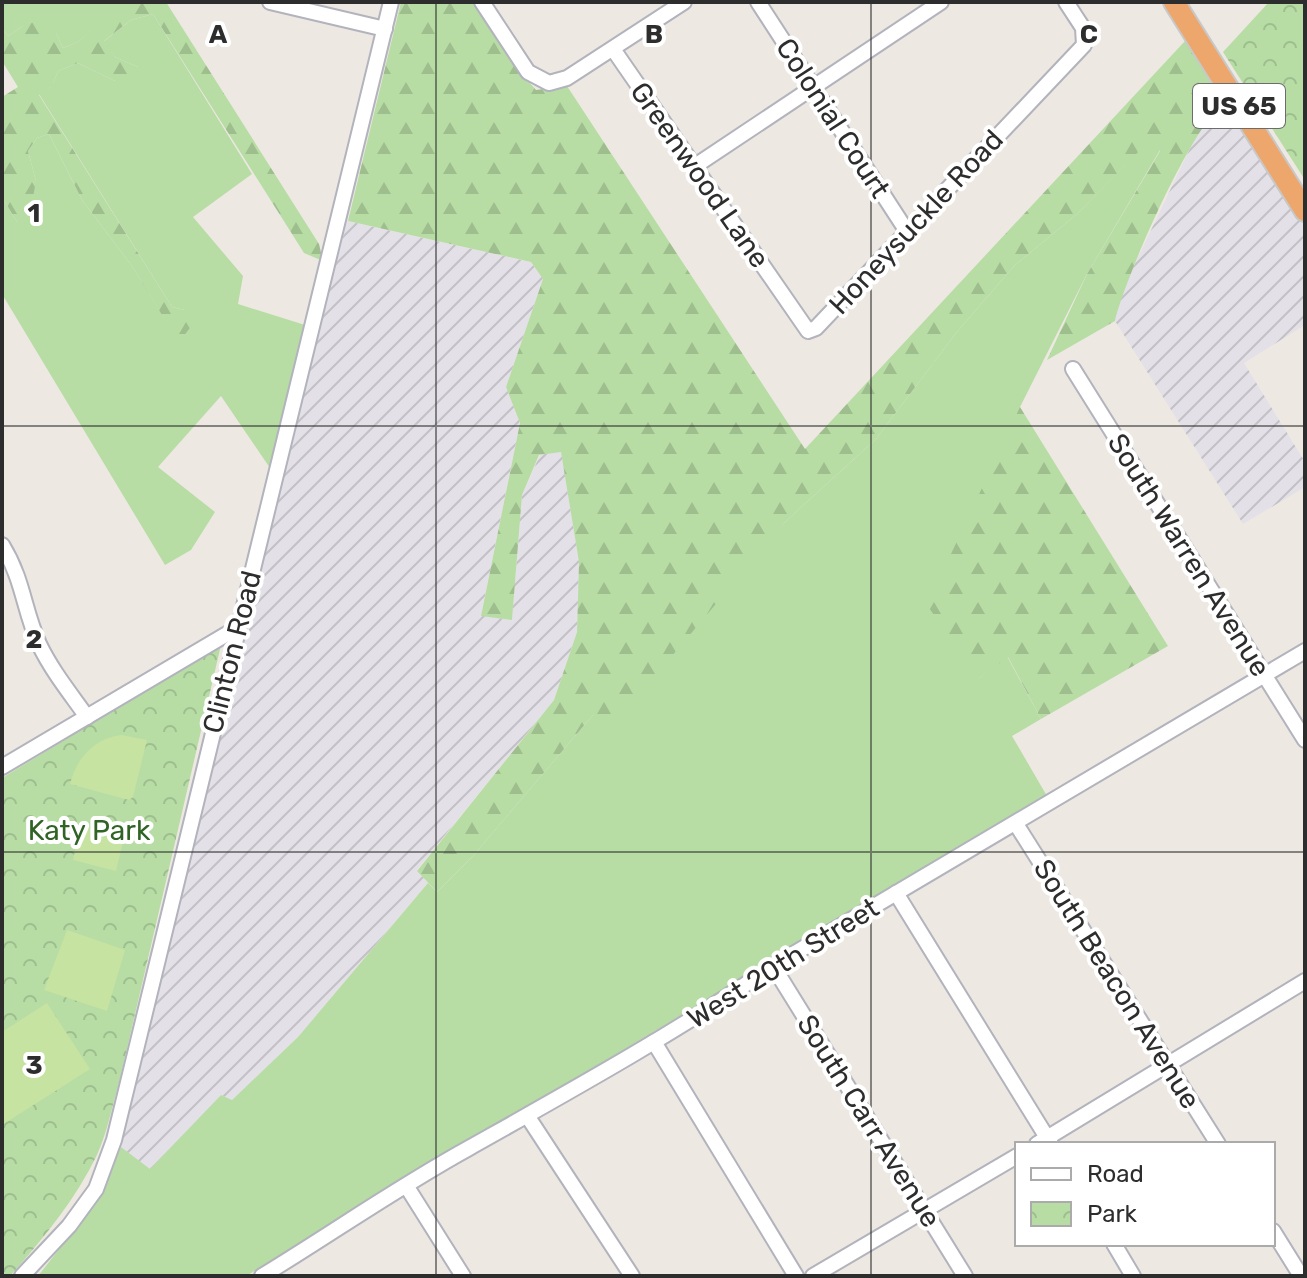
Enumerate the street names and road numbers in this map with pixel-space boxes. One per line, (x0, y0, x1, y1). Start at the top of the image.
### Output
street label: Colonial Court (769, 32, 897, 204)
street label: Greenwood Lane (624, 76, 776, 274)
road number: US 65 (1193, 84, 1285, 128)
street label: Honeysuckle Road (822, 123, 1010, 321)
street label: South Warren Avenue (1101, 428, 1277, 682)
street label: Clinton Road (196, 567, 268, 737)
street label: South Beacon Avenue (1027, 853, 1207, 1115)
street label: West 20th Street (681, 891, 885, 1035)
street label: South Carr Avenue (790, 1009, 948, 1233)

